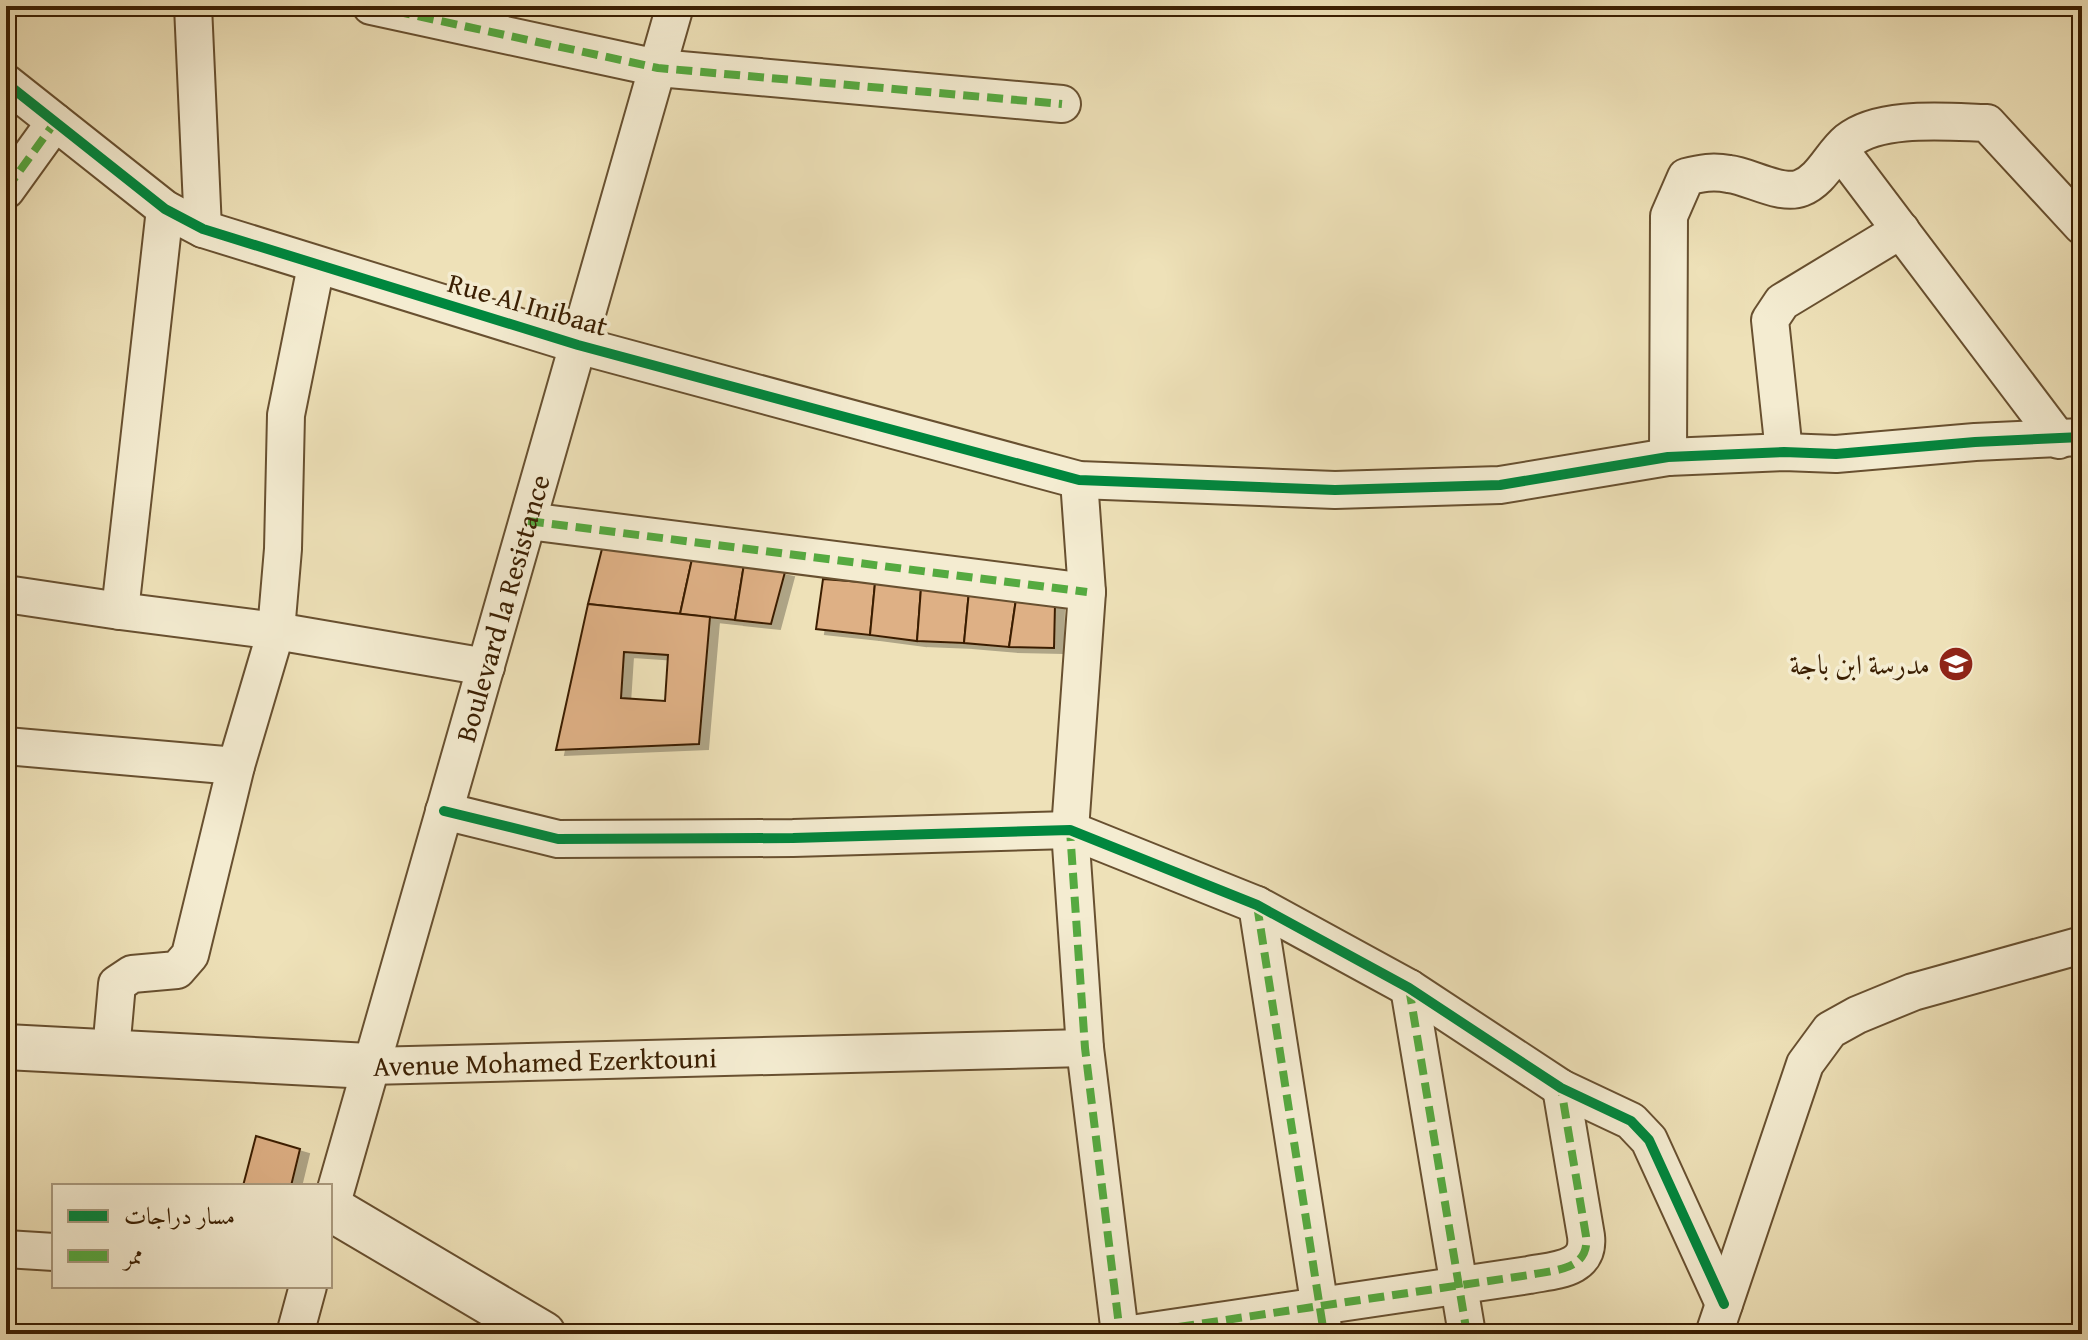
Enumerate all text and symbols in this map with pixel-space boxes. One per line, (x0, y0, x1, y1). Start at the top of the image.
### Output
street label: Rue Al Inibaat (443, 261, 613, 346)
street label: Boulevard la Resistance (444, 470, 560, 747)
place label: مدرسة ابن باجة (1790, 643, 1930, 684)
school or university icon: مدرسة ابن باجة (1937, 645, 1975, 683)
street label: Avenue Mohamed Ezerktouni (373, 1036, 717, 1086)
legend (52, 1184, 332, 1288)
text: مسار دراجات (124, 1198, 235, 1233)
text: ممر (121, 1238, 143, 1273)

